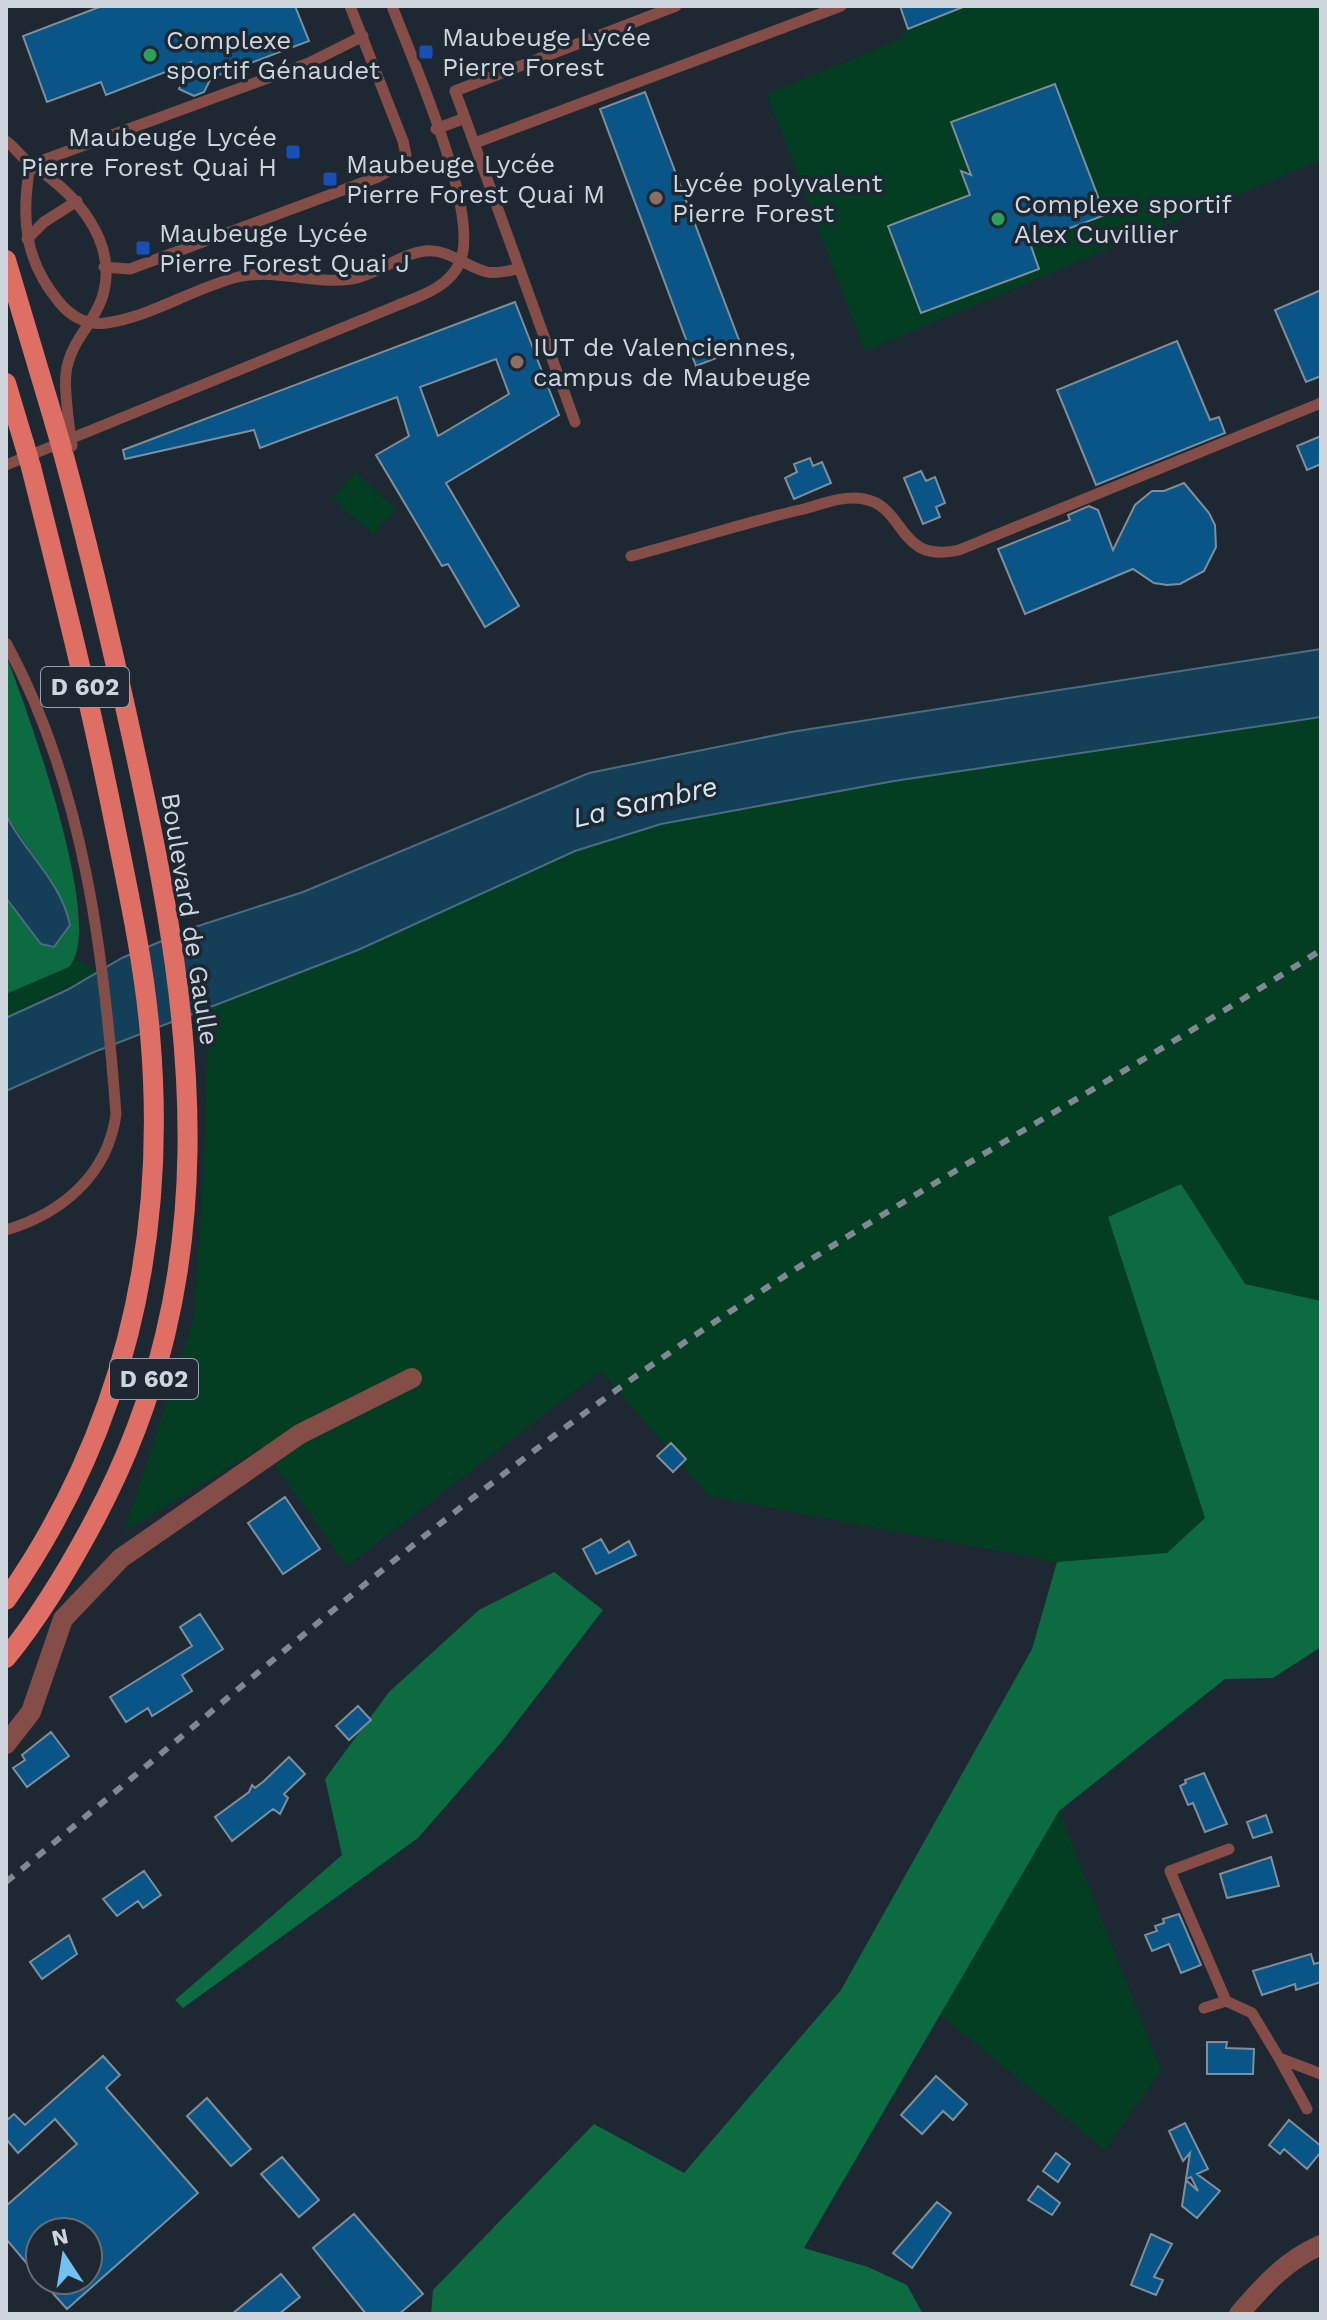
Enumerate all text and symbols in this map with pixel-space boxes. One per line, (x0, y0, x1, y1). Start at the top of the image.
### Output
place label: Maubeuge Lycée Pierre Forest (442, 22, 651, 82)
place label: Complexe sportif Génaudet (166, 25, 380, 85)
marker: Maubeuge Lycée Pierre Forest (417, 43, 435, 61)
marker: Complexe sportif Génaudet (141, 46, 159, 64)
place label: Maubeuge Lycée Pierre Forest Quai H (21, 122, 277, 182)
marker: Maubeuge Lycée Pierre Forest Quai H (284, 143, 302, 161)
place label: Maubeuge Lycée Pierre Forest Quai M (346, 149, 605, 209)
place label: Lycée polyvalent Pierre Forest (672, 168, 882, 228)
marker: Maubeuge Lycée Pierre Forest Quai M (321, 170, 339, 188)
marker: Lycée polyvalent Pierre Forest (647, 189, 665, 207)
place label: Complexe sportif Alex Cuvillier (1014, 189, 1232, 249)
marker: Complexe sportif Alex Cuvillier (989, 210, 1007, 228)
place label: Maubeuge Lycée Pierre Forest Quai J (159, 218, 410, 278)
marker: Maubeuge Lycée Pierre Forest Quai J (134, 239, 152, 257)
place label: IUT de Valenciennes, campus de Maubeuge (533, 332, 811, 392)
marker: IUT de Valenciennes, campus de Maubeuge (508, 353, 526, 371)
road number: D 602 (41, 667, 129, 707)
water label: La Sambre (569, 769, 721, 835)
street label: Boulevard de Gaulle (155, 791, 225, 1047)
road number: D 602 (110, 1359, 198, 1399)
north arrow (24, 2216, 104, 2296)
text: N (49, 2223, 71, 2251)

